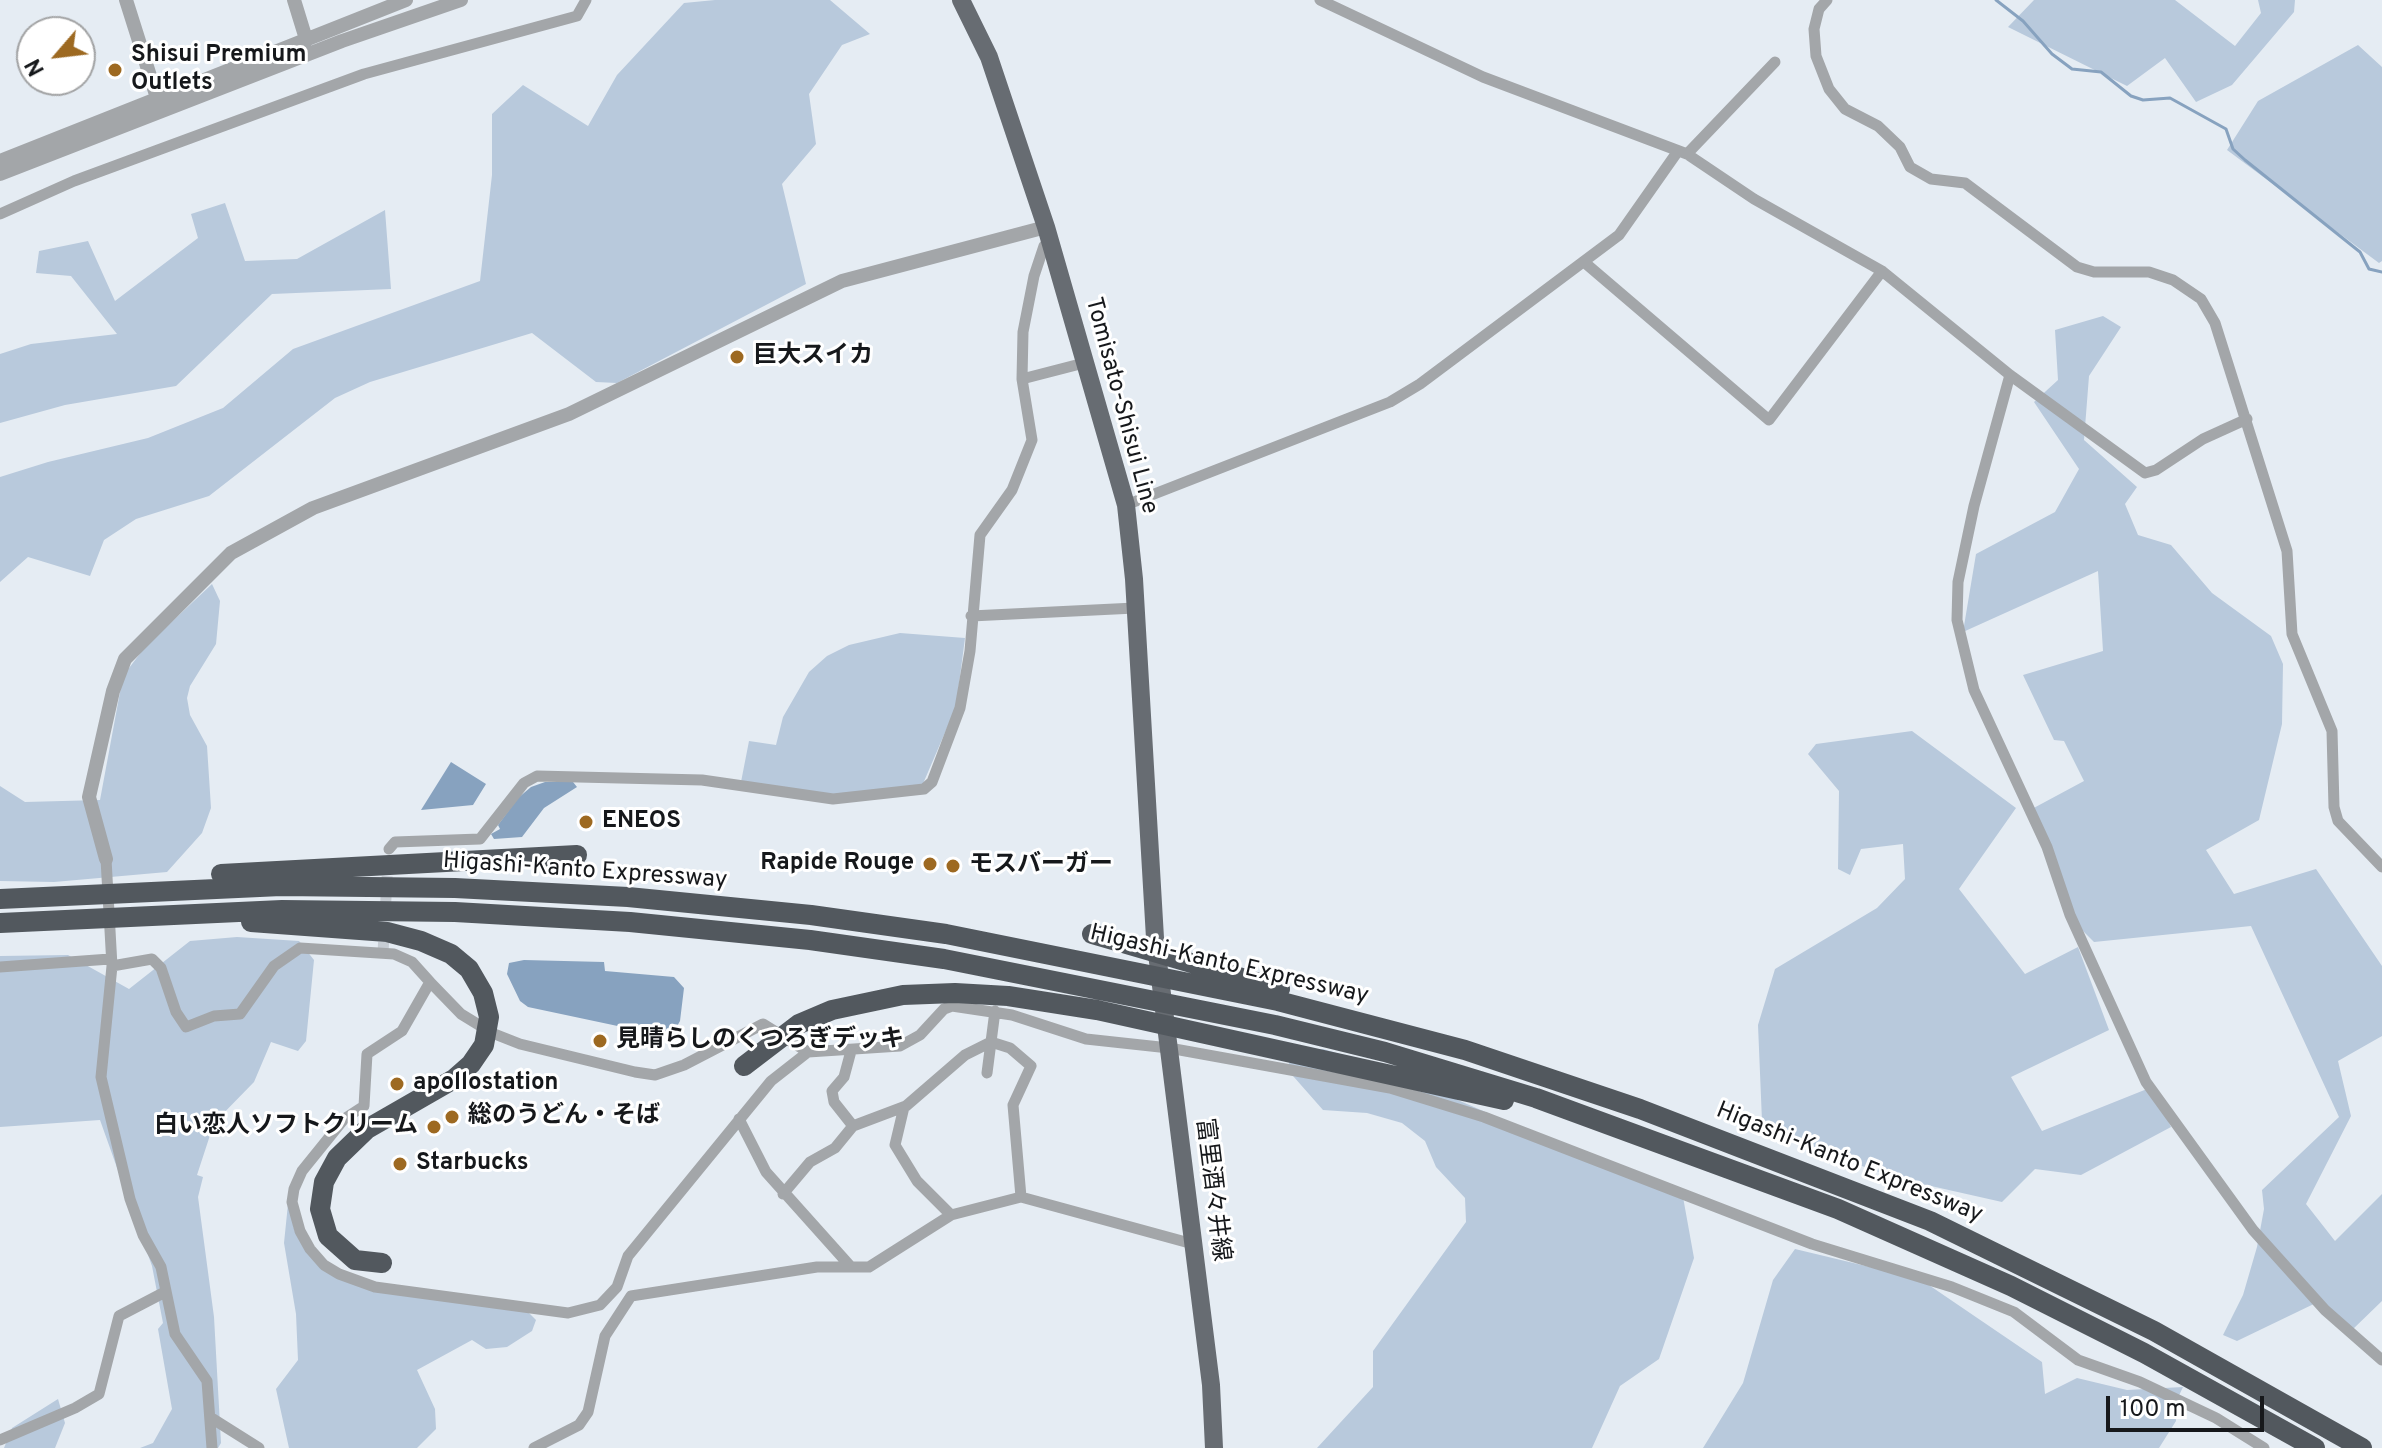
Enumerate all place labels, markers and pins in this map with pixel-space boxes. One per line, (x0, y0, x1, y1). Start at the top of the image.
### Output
place label: Shisui Premium Outlets (131, 42, 307, 98)
marker: Shisui Premium Outlets (106, 61, 124, 79)
place label: 巨大スイカ (753, 343, 873, 371)
marker: 巨大スイカ (728, 348, 746, 366)
place label: ENEOS (602, 808, 681, 836)
marker: ENEOS (577, 813, 595, 831)
place label: Rapide Rouge (760, 850, 914, 878)
place label: モスバーガー (969, 852, 1113, 880)
marker: Rapide Rouge (921, 855, 939, 873)
marker: モスバーガー (944, 857, 962, 875)
place label: 見晴らしのくつろぎデッキ (616, 1027, 904, 1055)
marker: 見晴らしのくつろぎデッキ (591, 1032, 609, 1050)
place label: apollostation (413, 1070, 559, 1098)
marker: apollostation (388, 1075, 406, 1093)
place label: 総のうどん・そば (468, 1103, 660, 1131)
marker: 総のうどん・そば (443, 1108, 461, 1126)
place label: 白い恋人ソフトクリーム (154, 1113, 418, 1141)
marker: 白い恋人ソフトクリーム (425, 1118, 443, 1136)
place label: Starbucks (416, 1150, 529, 1178)
marker: Starbucks (391, 1155, 409, 1173)

